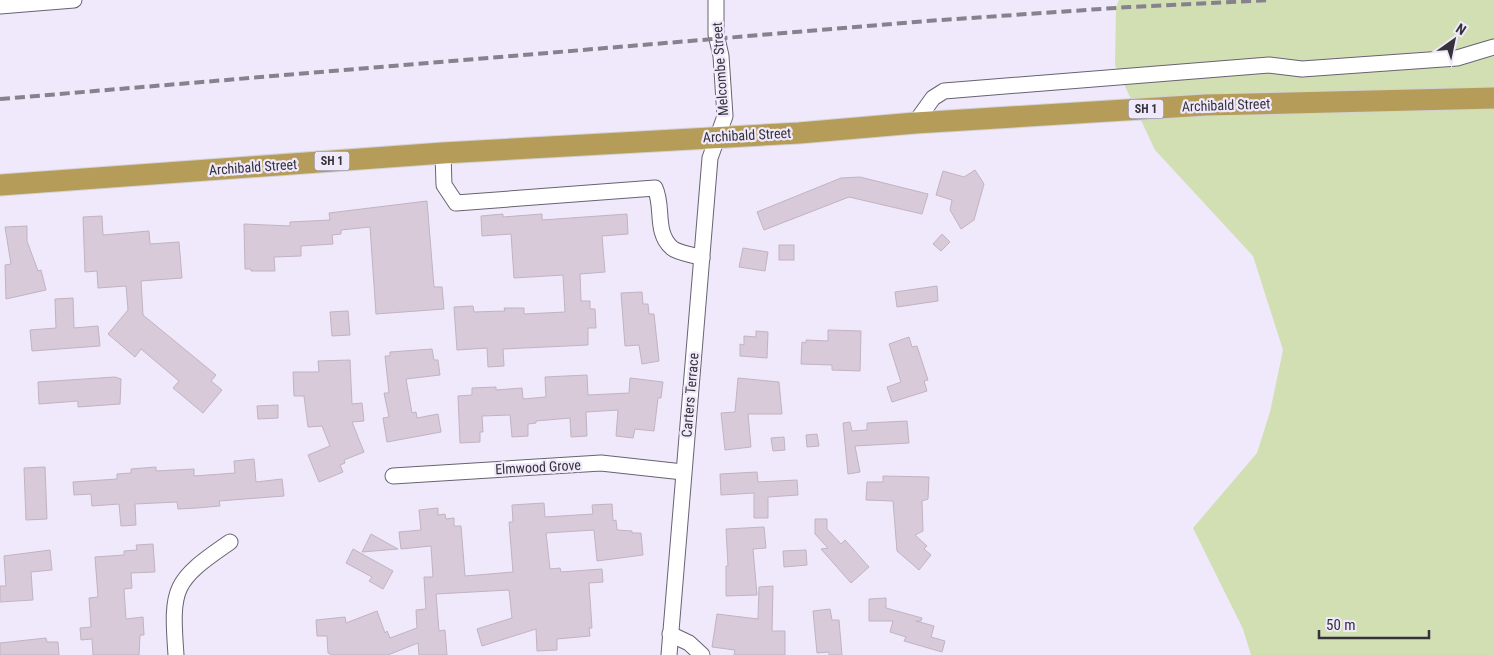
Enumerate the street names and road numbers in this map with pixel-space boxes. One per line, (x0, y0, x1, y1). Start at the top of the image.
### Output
street label: Melcombe Street (709, 22, 731, 116)
street label: Archibald Street (1182, 95, 1270, 115)
road number: SH 1 (1128, 100, 1164, 118)
street label: Archibald Street (702, 125, 792, 145)
road number: SH 1 (314, 152, 350, 170)
street label: Archibald Street (208, 156, 298, 178)
street label: Carters Terrace (678, 352, 702, 438)
street label: Elmwood Grove (495, 457, 582, 477)

